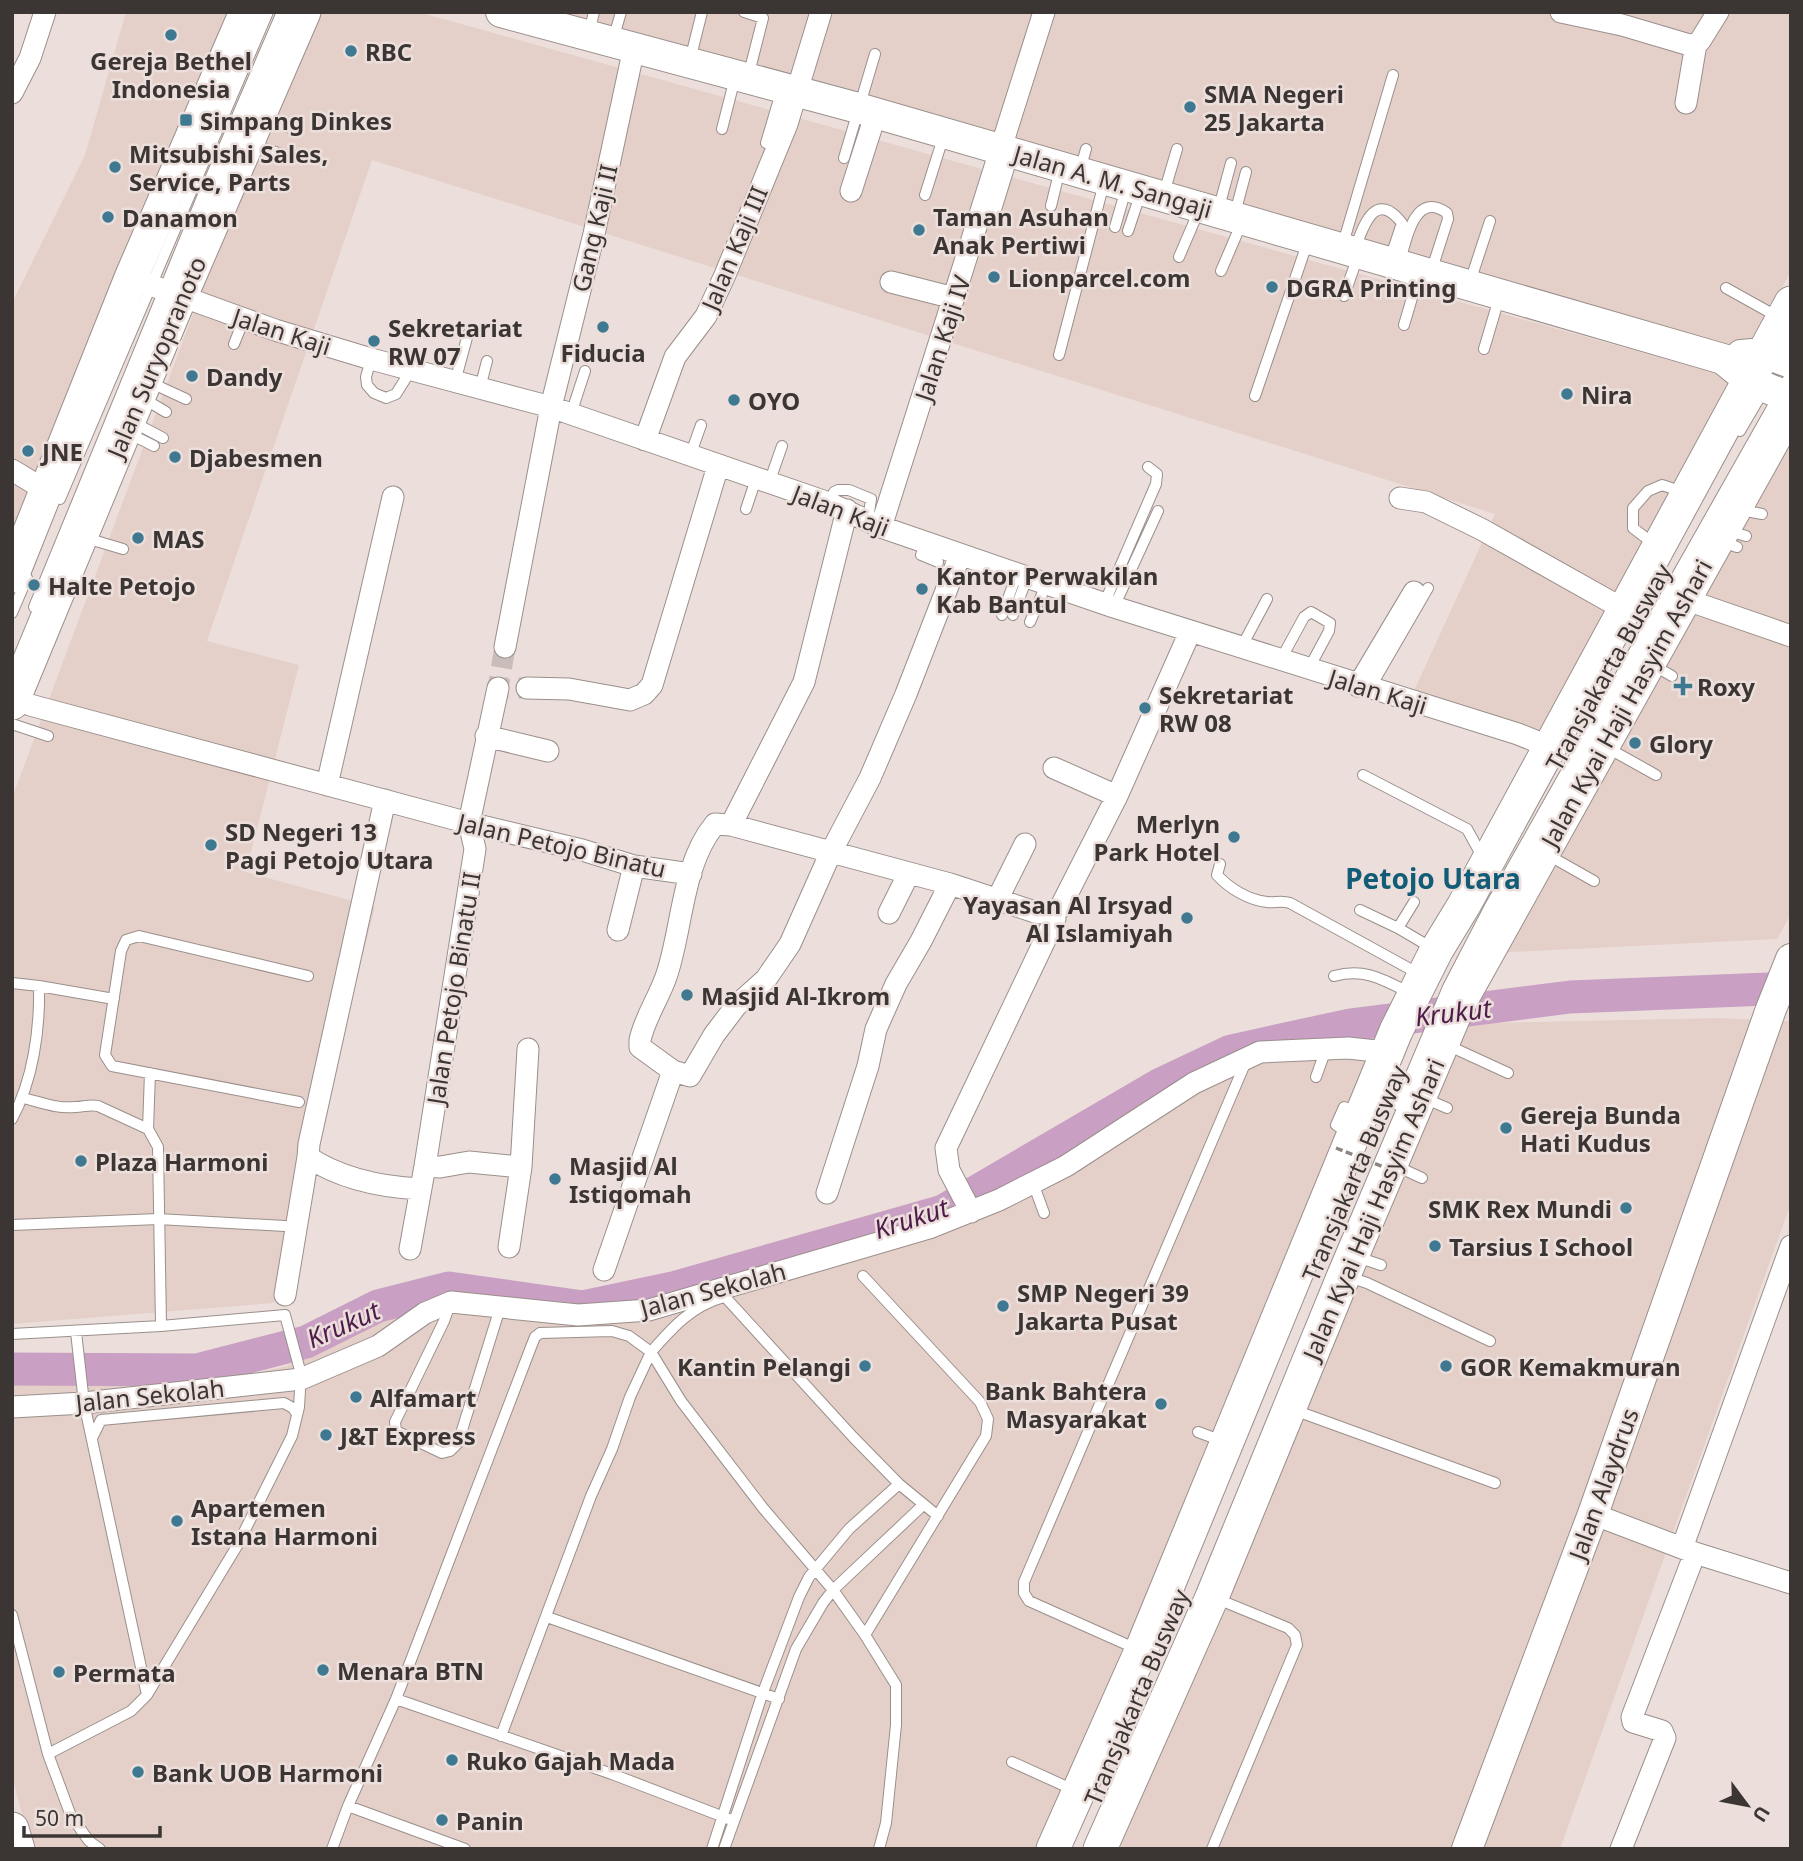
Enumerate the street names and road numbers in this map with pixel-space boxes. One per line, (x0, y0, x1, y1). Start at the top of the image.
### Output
street label: Jalan A. M. Sangaji (1008, 136, 1216, 225)
street label: Gang Kaji II (563, 161, 625, 295)
street label: Jalan Kaji III (692, 181, 775, 317)
street label: Jalan Suryopranoto (98, 251, 213, 465)
street label: Jalan Kaji IV (906, 270, 978, 407)
street label: Jalan Kaji (227, 299, 335, 362)
street label: Jalan Kaji (786, 476, 894, 544)
street label: Jalan Kyai Haji Hasyim Ashari (1532, 553, 1719, 855)
street label: Transjakarta Busway (1537, 557, 1679, 776)
street label: Jalan Kaji (1323, 660, 1431, 722)
street label: Jalan Petojo Binatu (453, 805, 669, 885)
street label: Jalan Petojo Binatu II (418, 869, 488, 1109)
street label: Jalan Kyai Haji Hasyim Ashari (1294, 1053, 1452, 1367)
street label: Transjakarta Busway (1293, 1059, 1415, 1286)
street label: Jalan Sekolah (635, 1254, 789, 1325)
street label: Jalan Sekolah (72, 1371, 226, 1419)
street label: Jalan Alaydrus (1560, 1404, 1646, 1566)
street label: Transjakarta Busway (1075, 1583, 1197, 1810)

